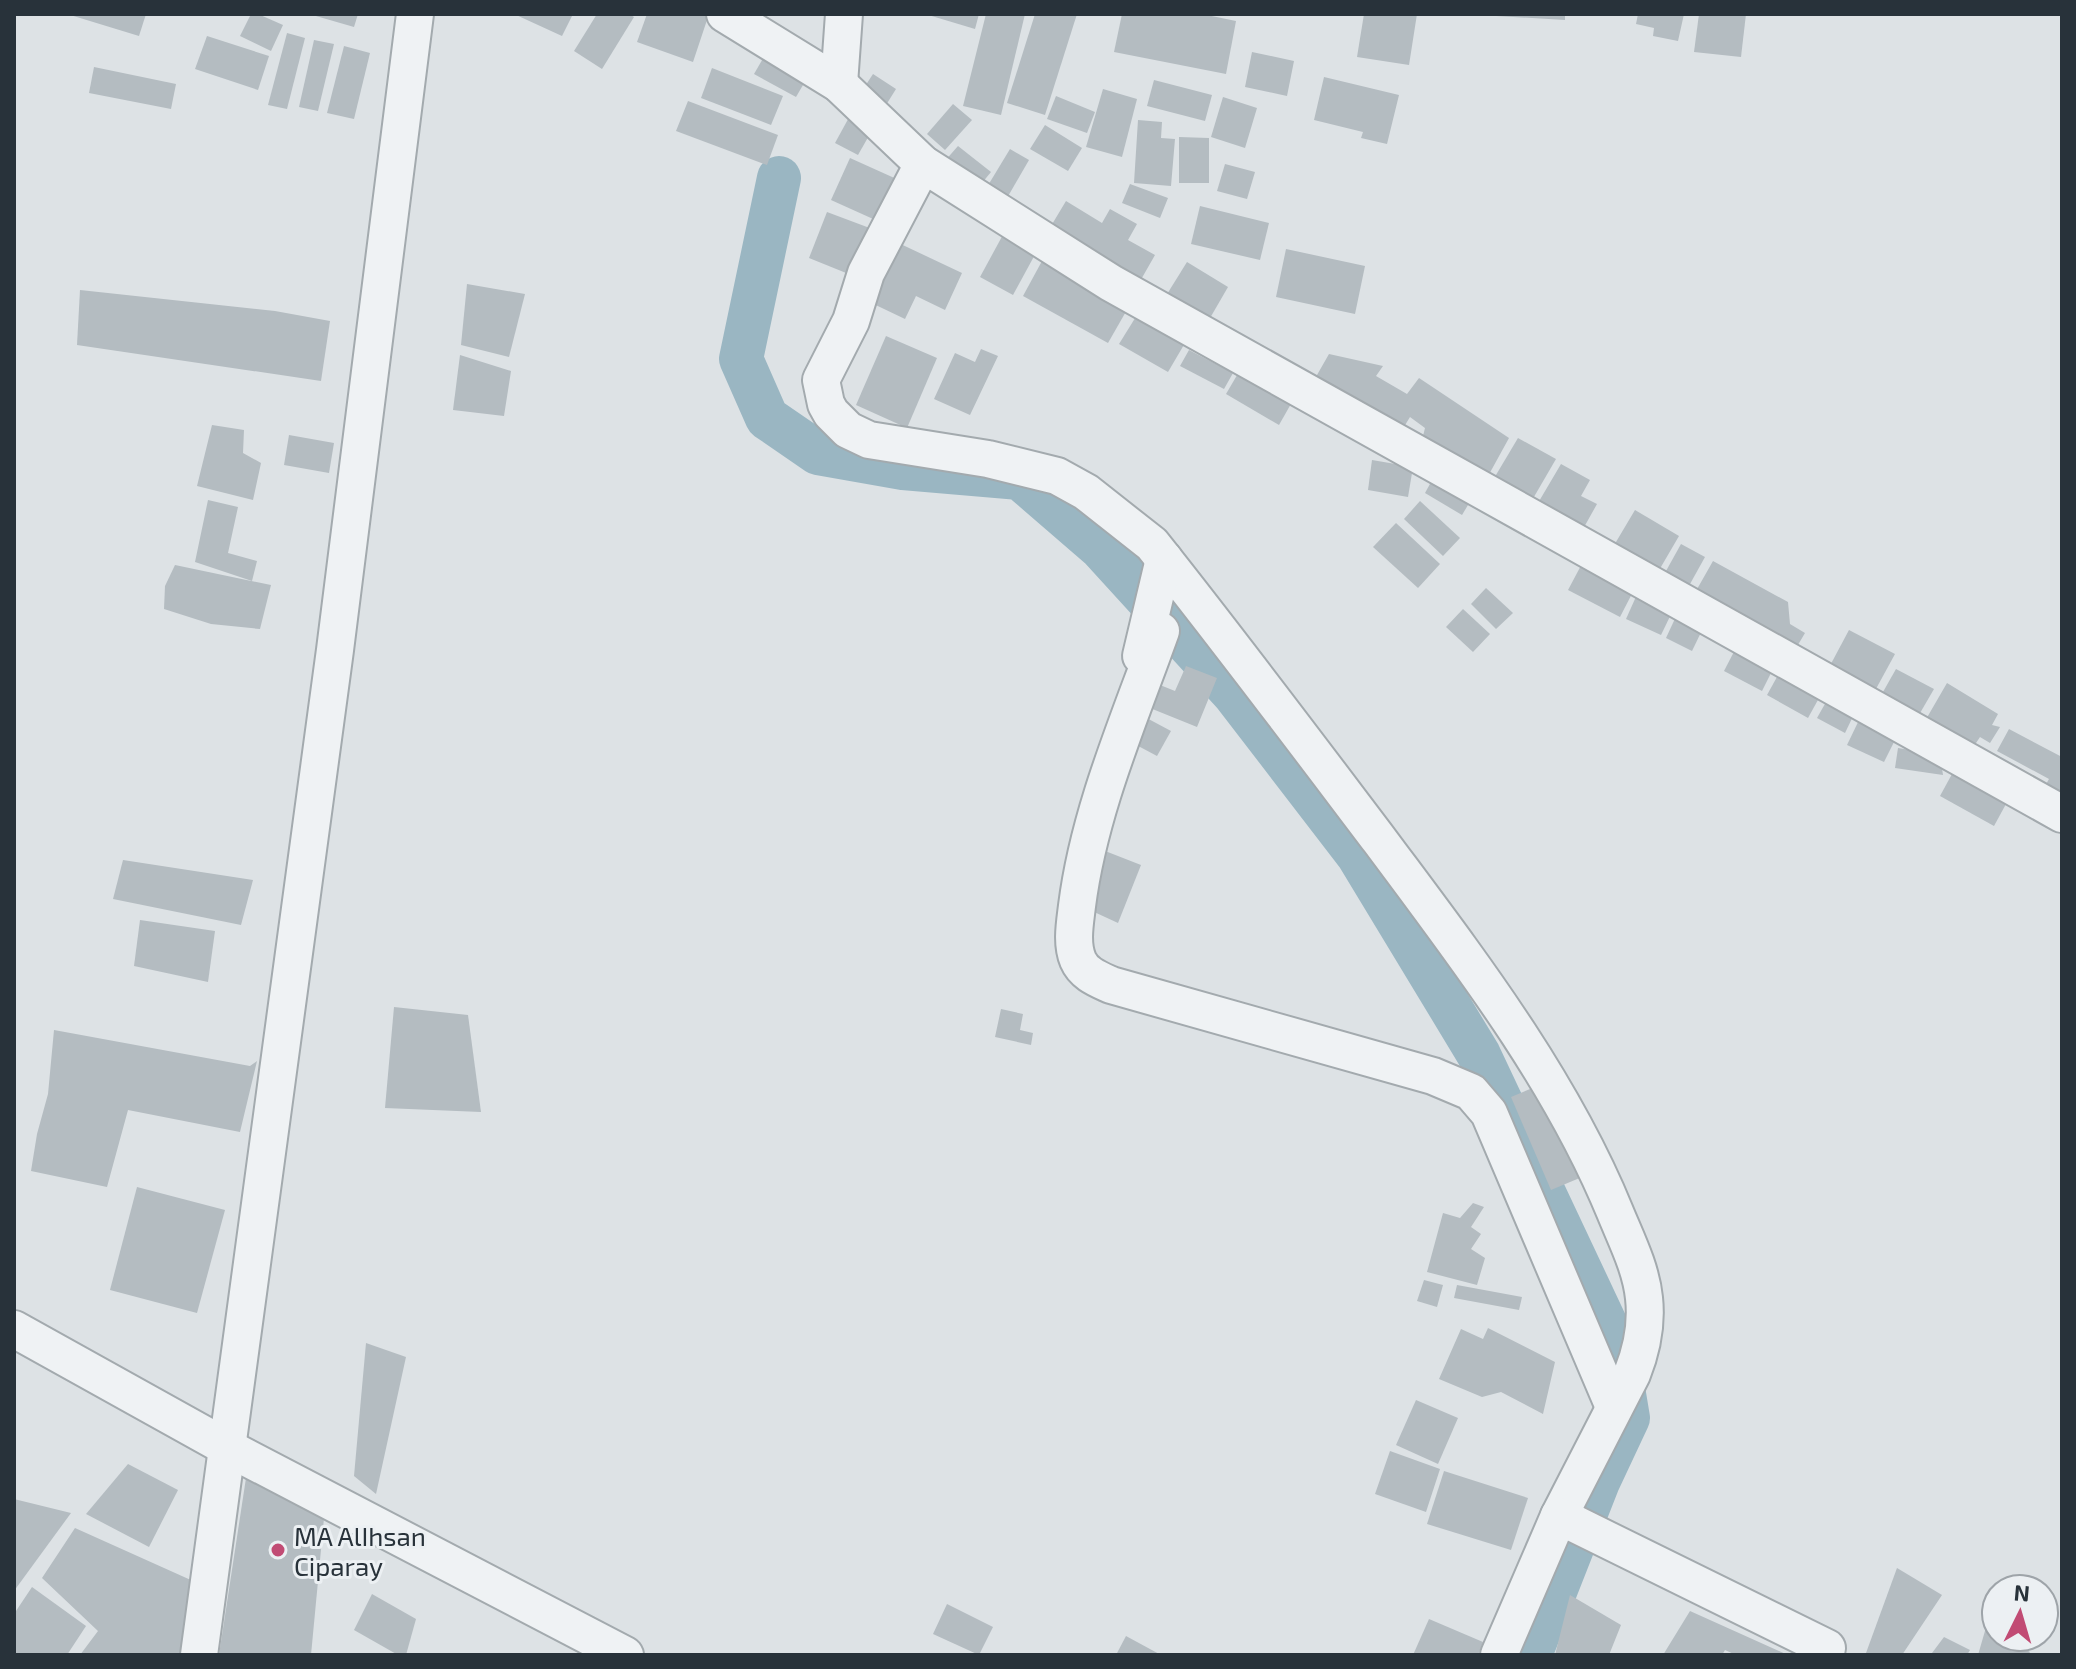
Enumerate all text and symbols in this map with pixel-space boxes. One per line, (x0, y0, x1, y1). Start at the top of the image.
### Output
place label: MA AlIhsan Ciparay (294, 1520, 426, 1581)
marker: MA AlIhsan Ciparay (269, 1541, 287, 1559)
north arrow (1980, 1573, 2060, 1653)
text: N (2013, 1578, 2031, 1606)

